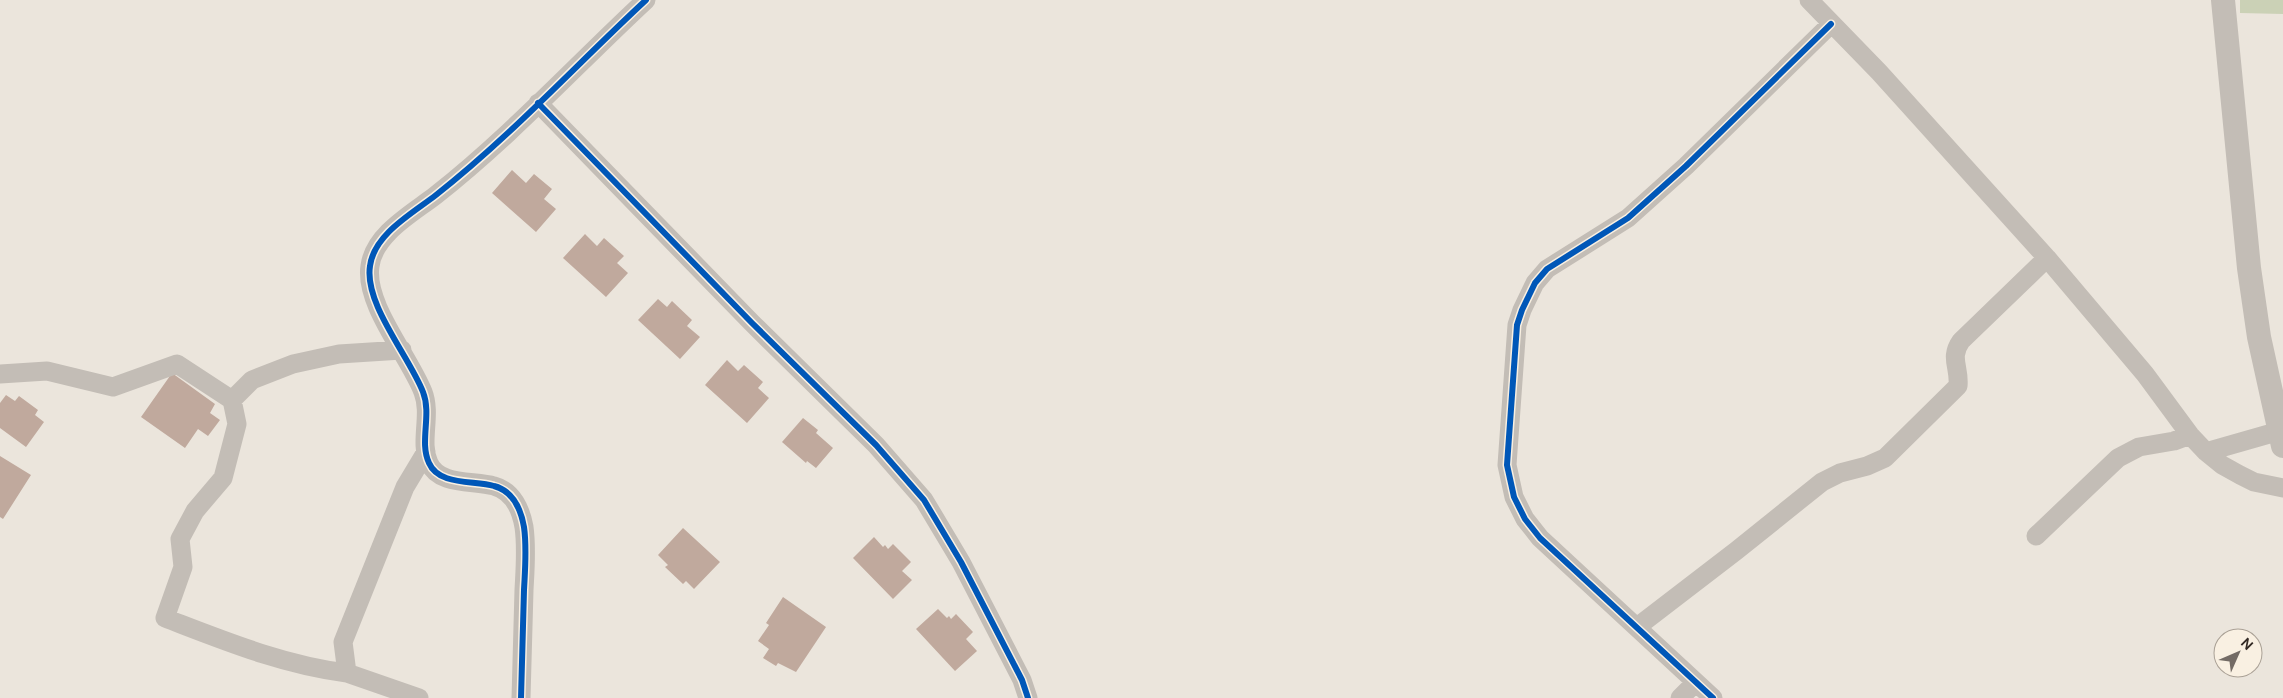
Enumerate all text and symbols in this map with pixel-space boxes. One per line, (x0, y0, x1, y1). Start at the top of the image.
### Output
north arrow (2213, 628, 2263, 678)
text: N (2237, 634, 2257, 654)

